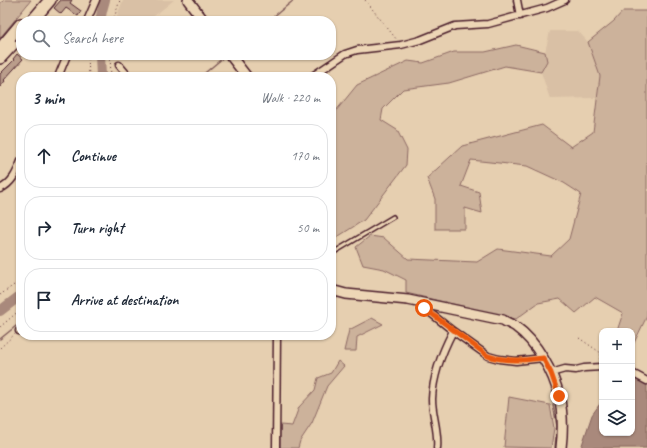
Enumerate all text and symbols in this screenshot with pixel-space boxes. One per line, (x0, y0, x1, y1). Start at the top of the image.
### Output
search box (16, 16, 336, 60)
icon: search (30, 27, 52, 49)
text: Search here (62, 29, 123, 48)
text: 3 min (32, 88, 65, 109)
text: Walk · 220 m (261, 90, 320, 106)
icon: ahead (33, 145, 55, 167)
text: Continue (71, 147, 116, 166)
text: 170 m (291, 148, 319, 164)
icon: right (33, 217, 55, 239)
text: Turn right (71, 219, 124, 238)
text: 50 m (297, 220, 319, 236)
icon: arrive (33, 289, 55, 311)
text: Arrive at destination (71, 291, 178, 310)
route start (415, 299, 433, 317)
map controls (599, 328, 635, 436)
button: + (599, 328, 635, 364)
button: − (599, 364, 635, 400)
route end (550, 387, 568, 405)
button: layers (599, 400, 635, 436)

